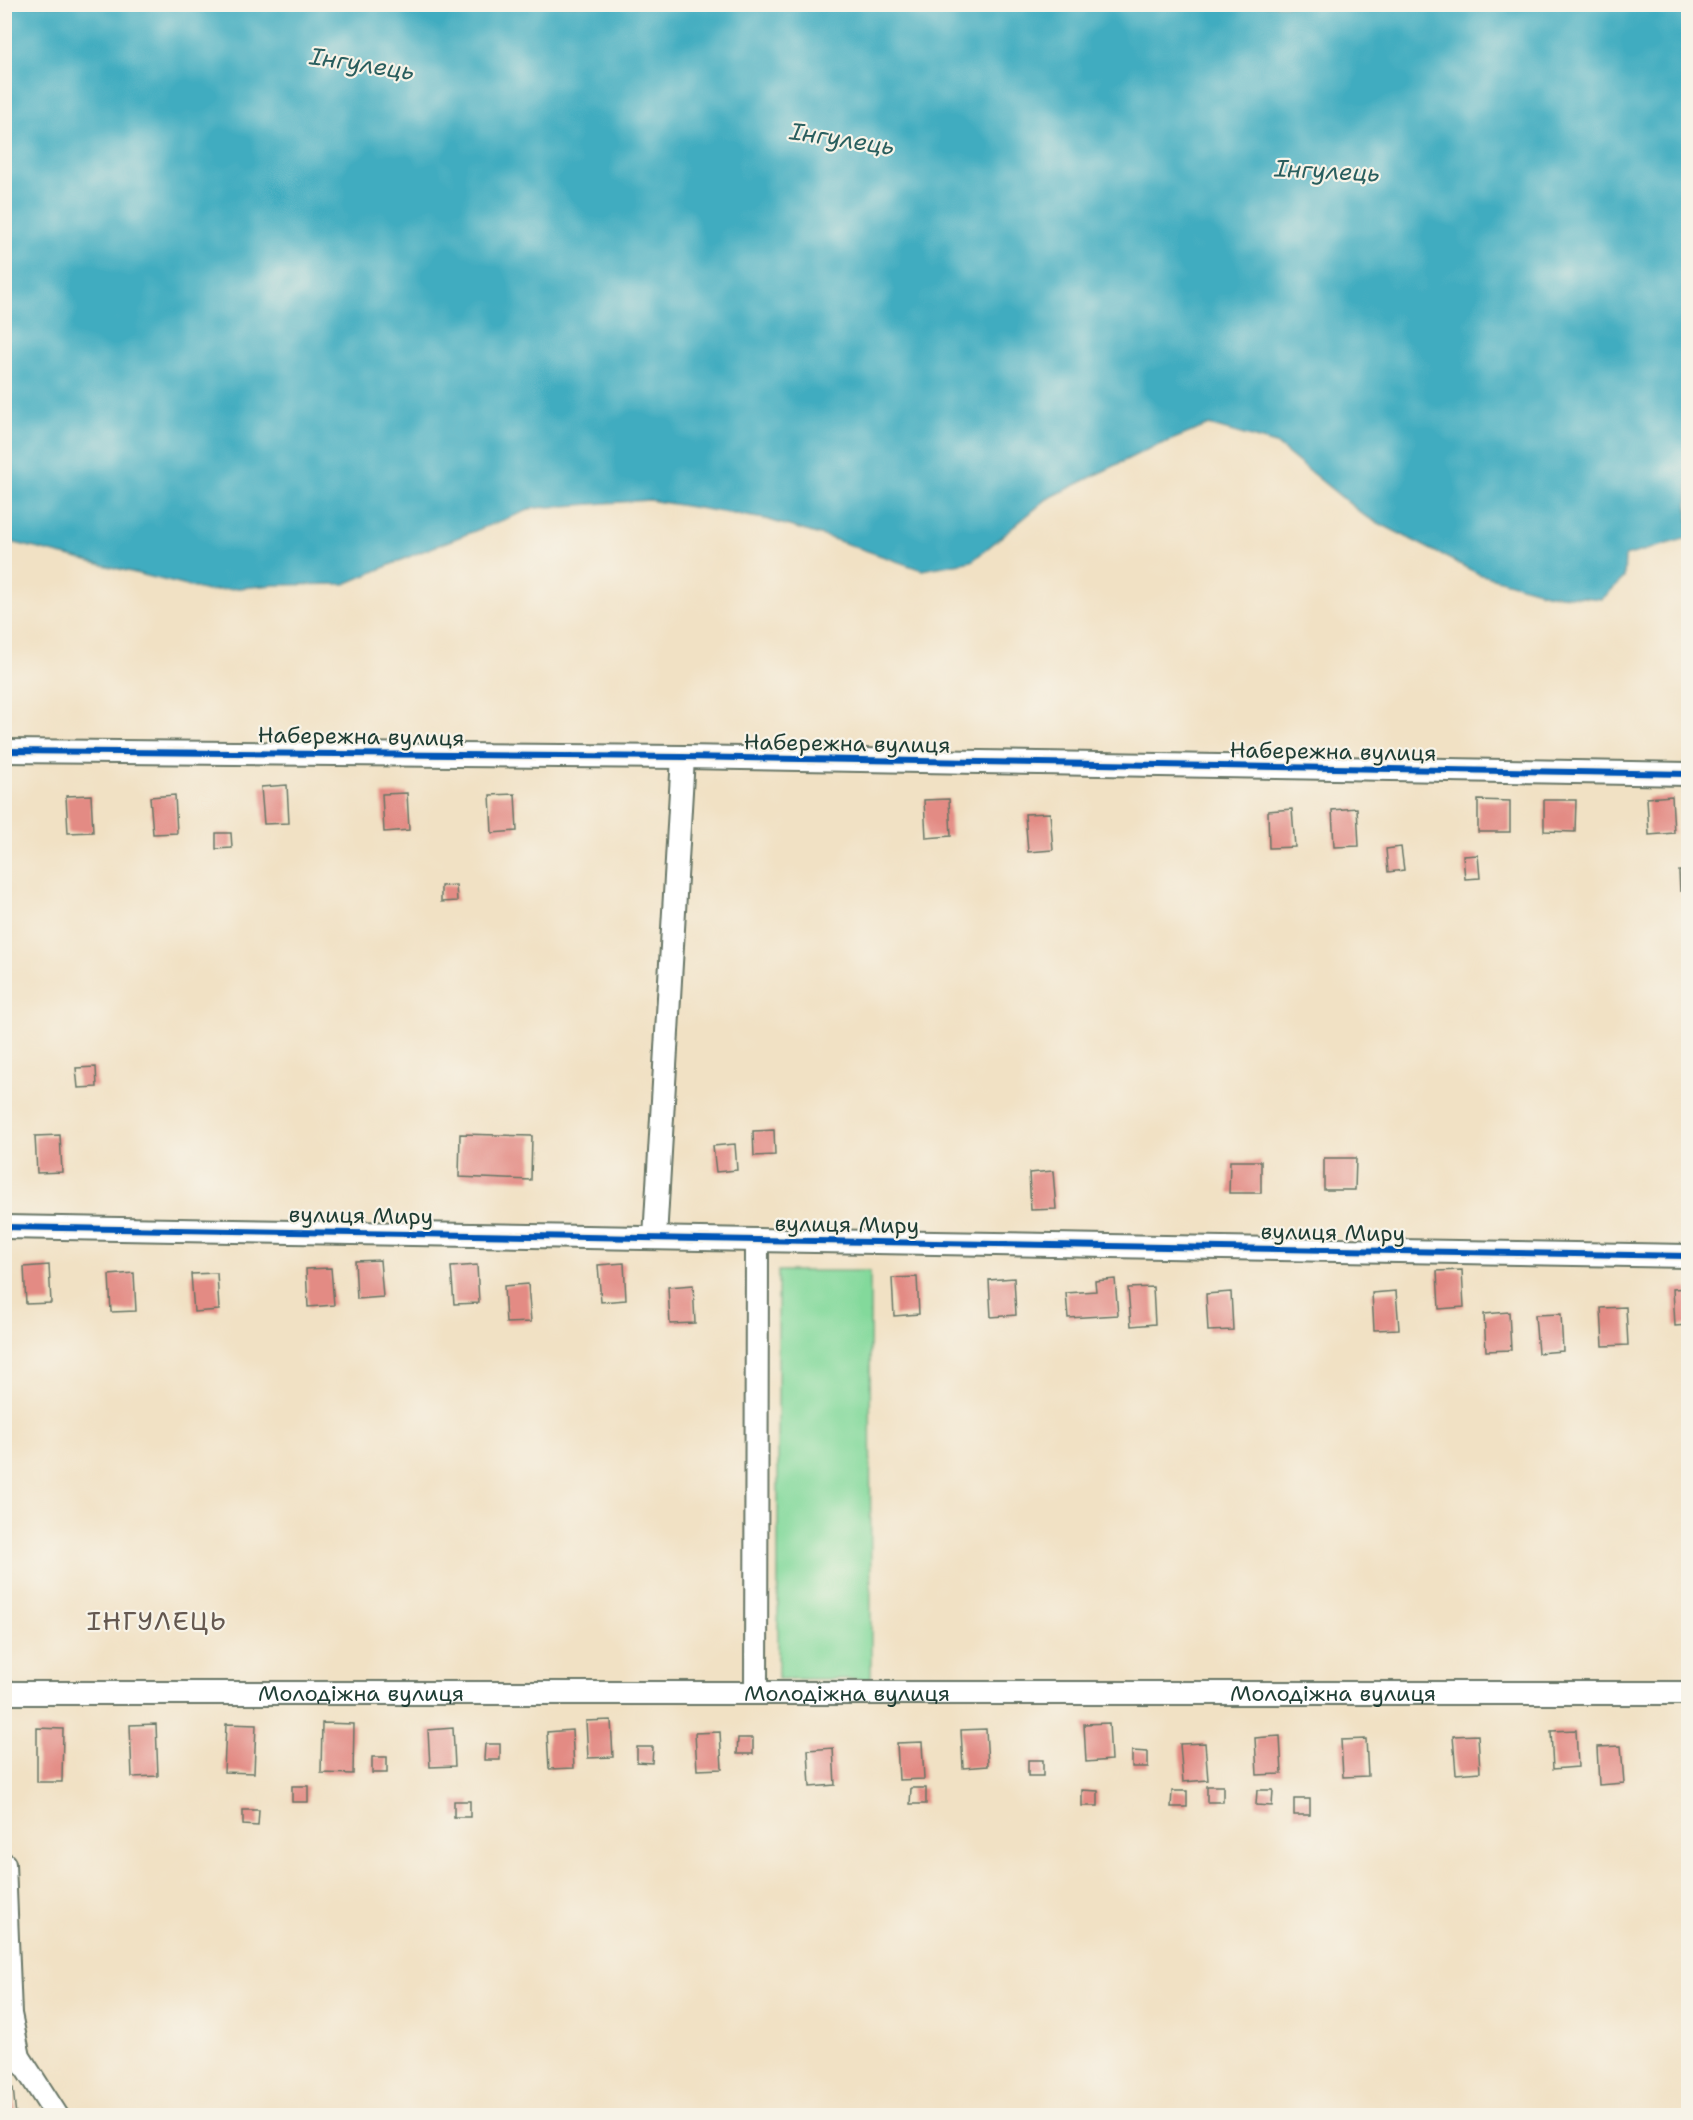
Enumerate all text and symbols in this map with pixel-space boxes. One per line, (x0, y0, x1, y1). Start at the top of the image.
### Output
water label: Інгулець (306, 40, 417, 88)
water label: Інгулець (786, 115, 897, 163)
water label: Інгулець (1272, 152, 1381, 190)
street label: Набережна вулиця (257, 720, 465, 753)
street label: Набережна вулиця (743, 727, 951, 760)
street label: Набережна вулиця (1229, 735, 1437, 768)
street label: вулиця Миру (288, 1200, 434, 1231)
street label: вулиця Миру (774, 1209, 920, 1240)
street label: вулиця Миру (1260, 1217, 1406, 1248)
district label: ІНГУЛЕЦЬ (87, 1603, 227, 1638)
street label: Молодіжна вулиця (258, 1679, 464, 1708)
street label: Молодіжна вулиця (744, 1679, 950, 1708)
street label: Молодіжна вулиця (1230, 1679, 1436, 1708)

